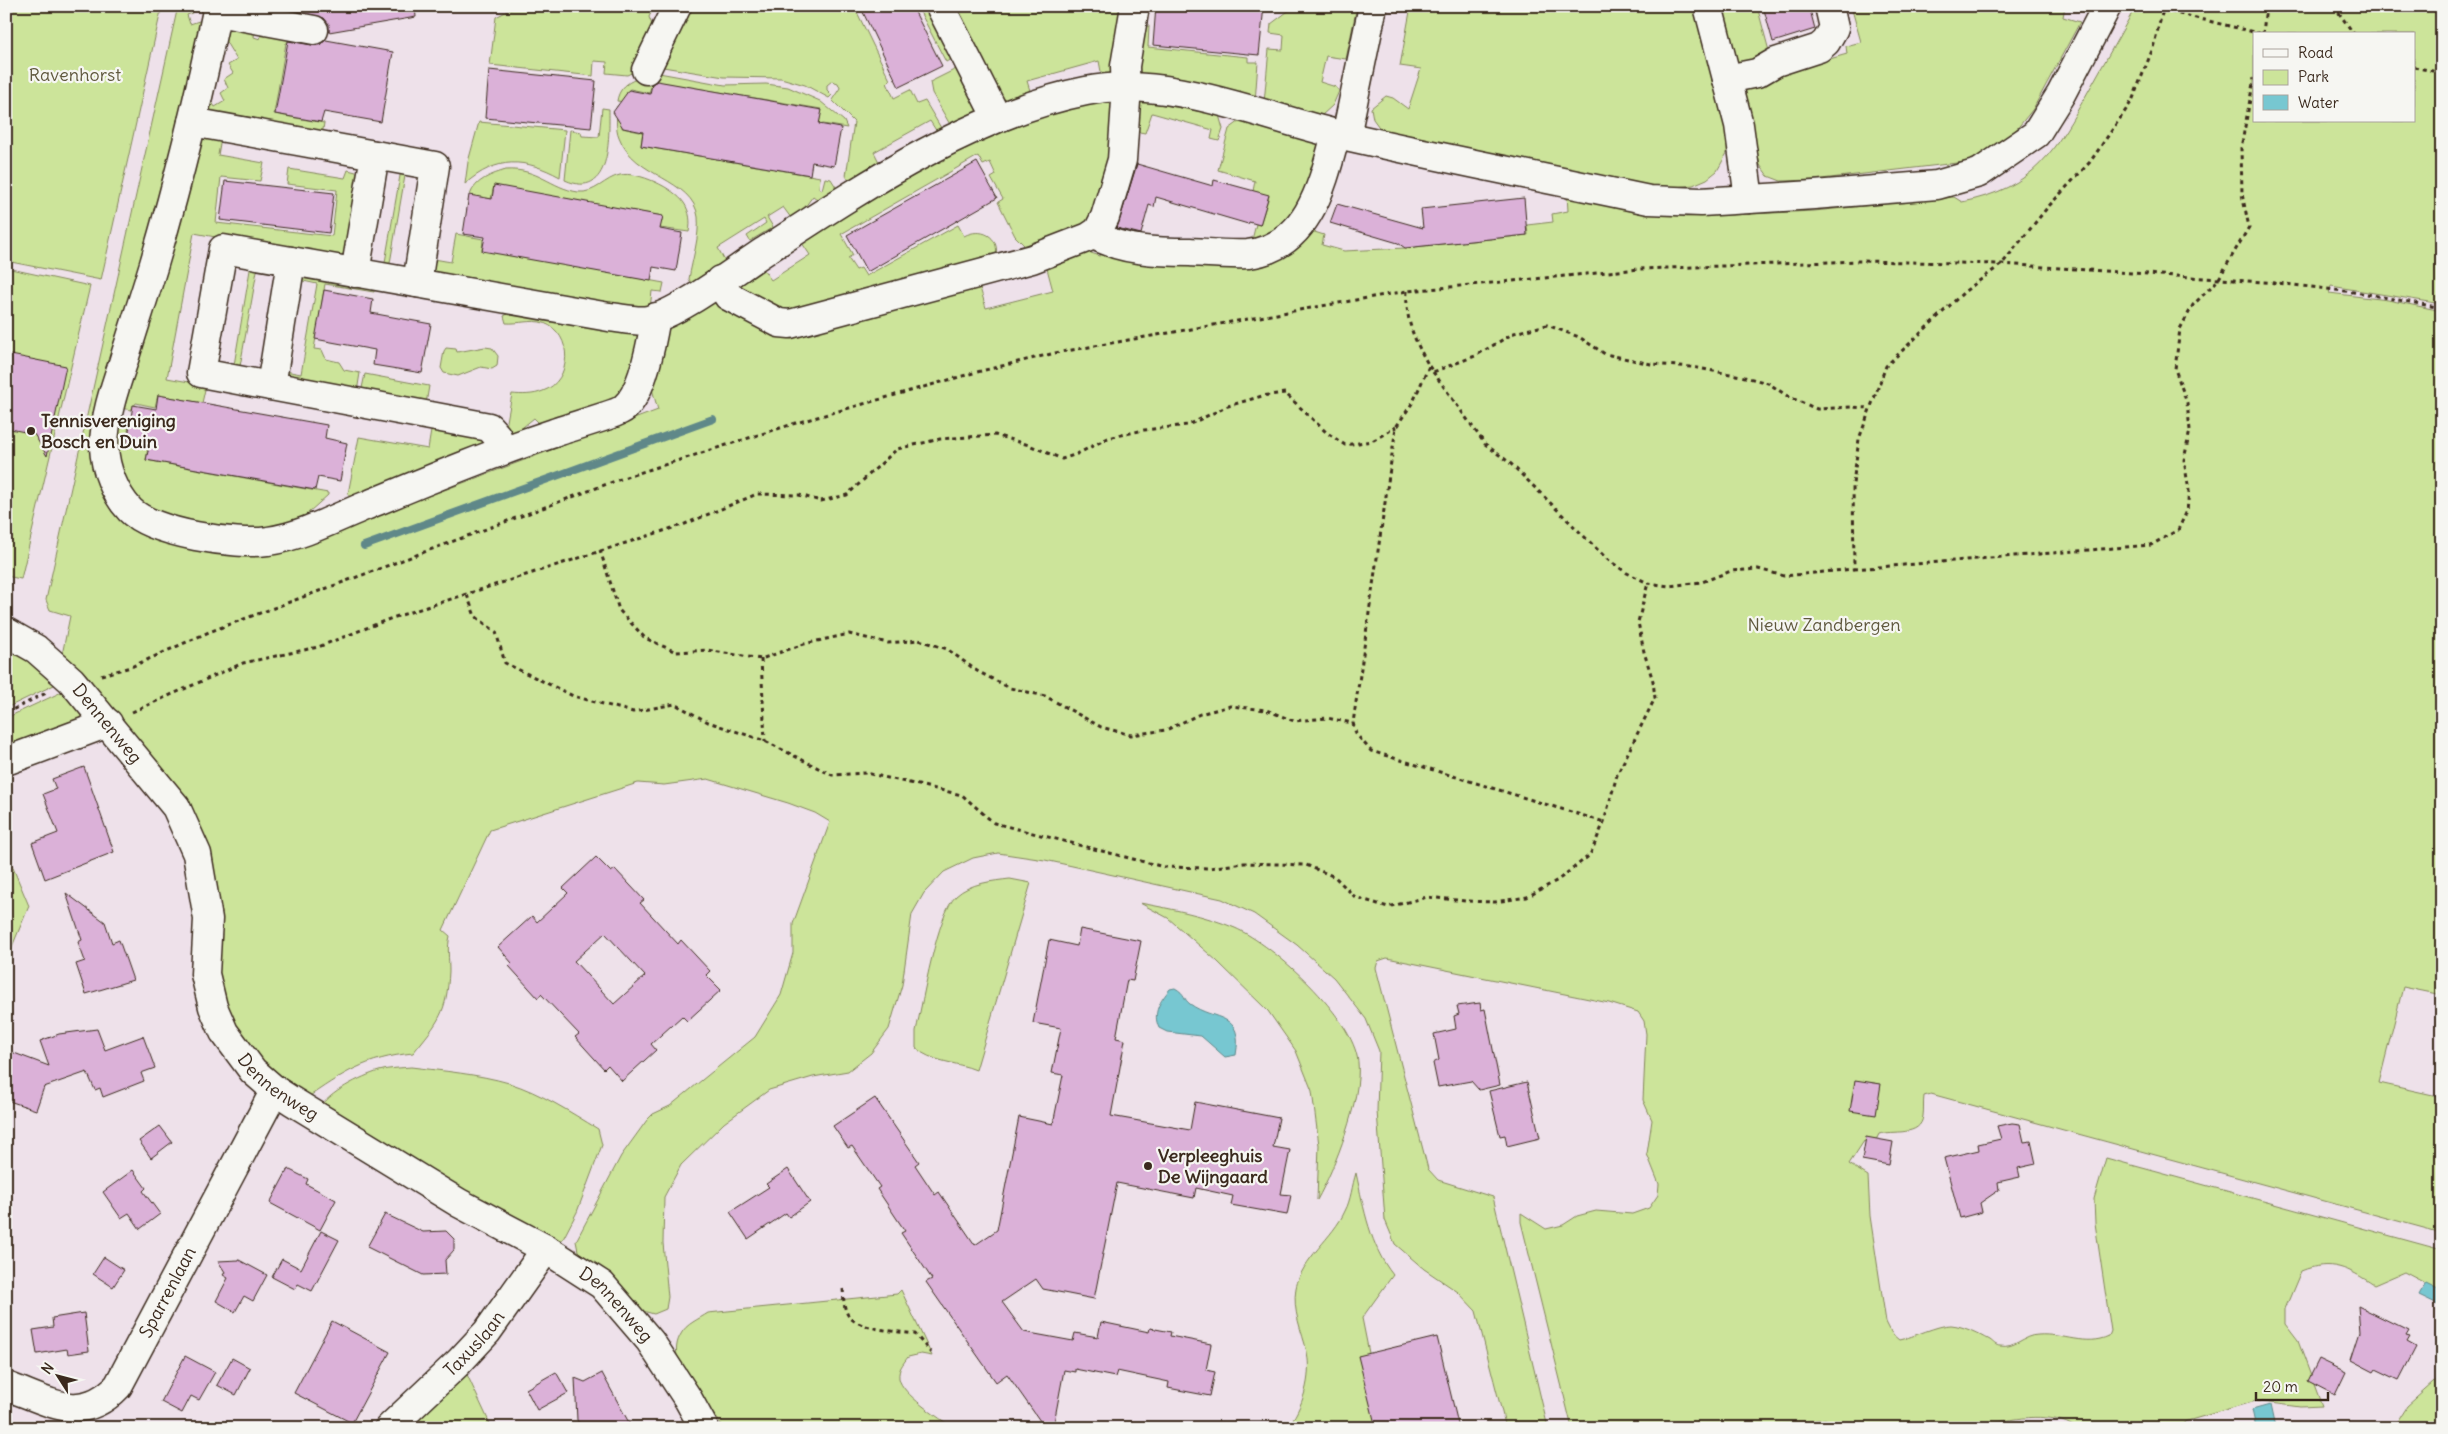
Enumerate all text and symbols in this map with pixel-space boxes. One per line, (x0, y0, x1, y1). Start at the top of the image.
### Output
legend (2253, 32, 2416, 122)
text: Road (2298, 43, 2333, 62)
park label: Ravenhorst (29, 63, 121, 86)
text: Park (2298, 67, 2329, 86)
text: Water (2298, 93, 2339, 112)
place label: Tennisvereniging Bosch en Duin (41, 409, 176, 453)
marker: Tennisvereniging Bosch en Duin (25, 425, 37, 437)
park label: Nieuw Zandbergen (1747, 613, 1901, 636)
street label: Dennenweg (68, 679, 147, 768)
street label: Dennenweg (233, 1049, 323, 1125)
place label: Verpleeghuis De Wijngaard (1158, 1144, 1268, 1188)
marker: Verpleeghuis De Wijngaard (1142, 1160, 1154, 1172)
street label: Sparrenlaan (134, 1243, 201, 1342)
street label: Dennenweg (575, 1261, 658, 1347)
street label: Taxuslaan (439, 1306, 509, 1381)
north arrow (32, 1352, 82, 1402)
text: N (37, 1359, 58, 1378)
scale bar (2256, 1369, 2328, 1401)
text: 20 m (2263, 1377, 2298, 1396)

